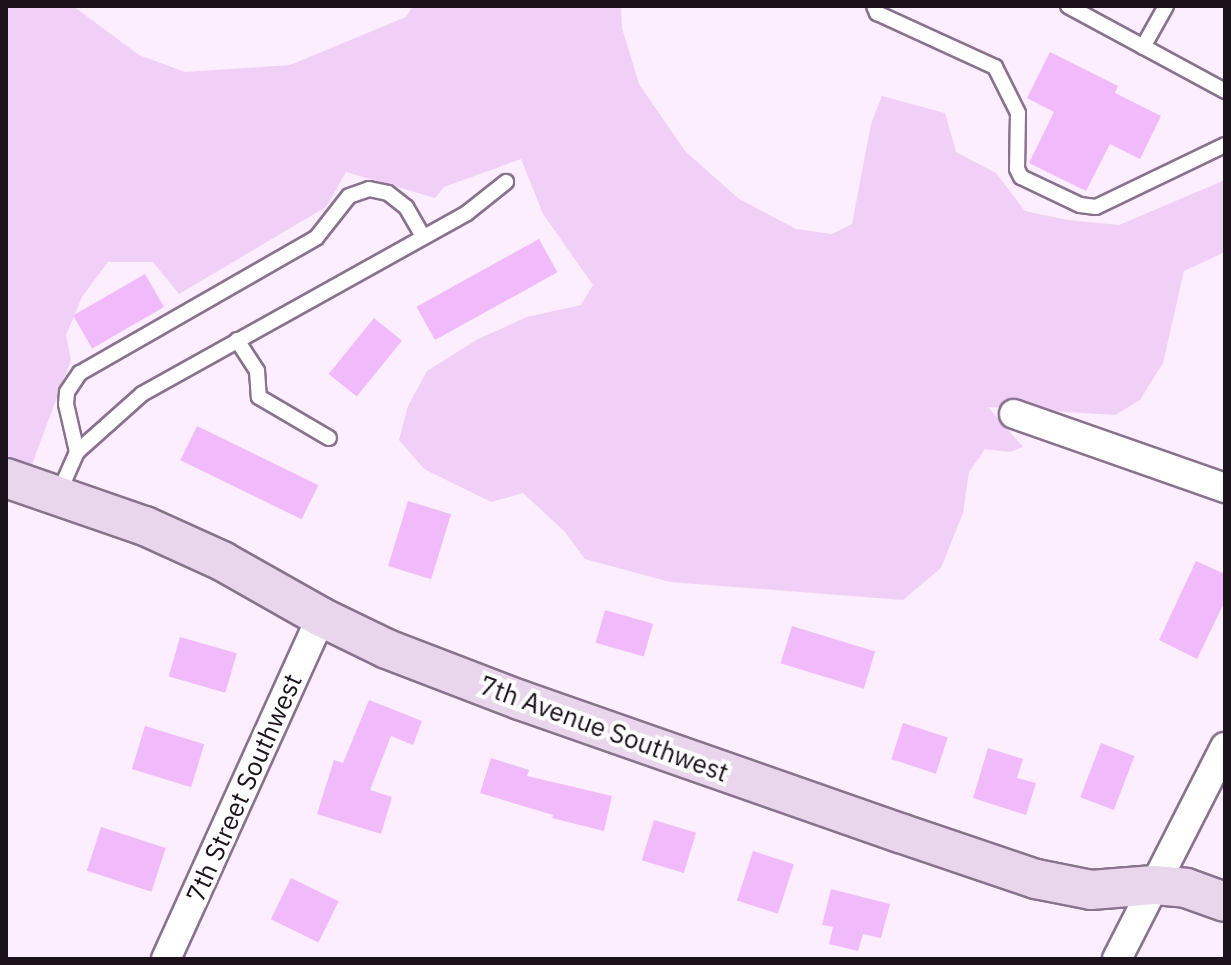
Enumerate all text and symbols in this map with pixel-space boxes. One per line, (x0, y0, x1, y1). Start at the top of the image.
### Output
street label: 7th Street Southwest (180, 669, 308, 907)
street label: 7th Avenue Southwest (475, 669, 733, 789)

